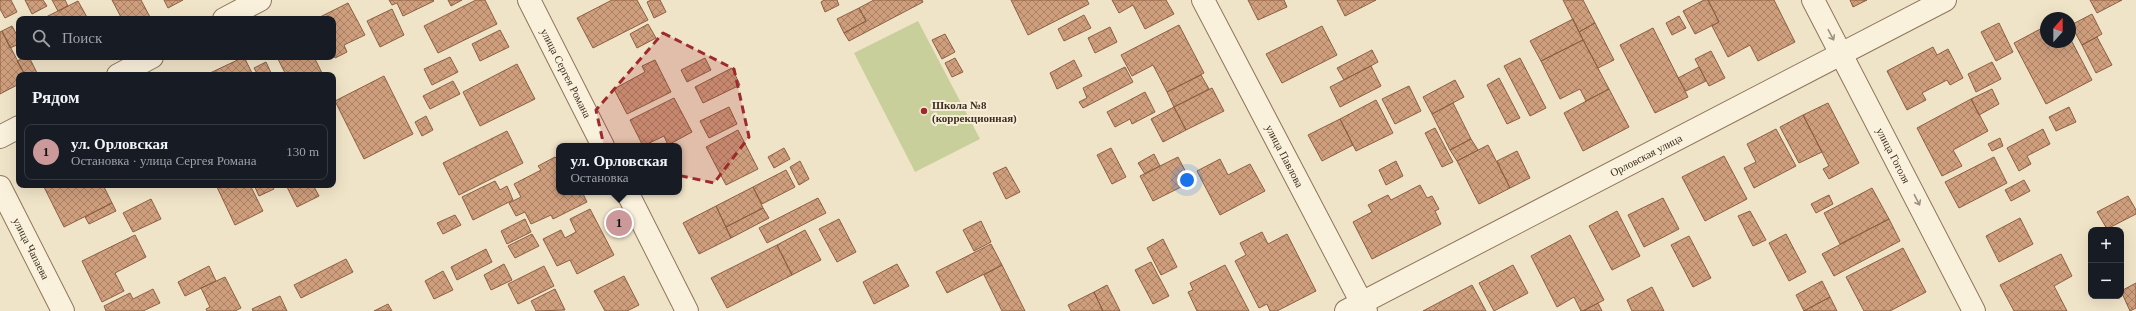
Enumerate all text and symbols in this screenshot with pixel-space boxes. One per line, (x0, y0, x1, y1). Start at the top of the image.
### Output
north arrow (2040, 12, 2076, 48)
search box (16, 16, 336, 60)
street label: улица Сергея Романа (538, 26, 594, 120)
icon: search (30, 27, 52, 49)
one-way arrow (1828, 28, 1835, 40)
text: Поиск (62, 30, 102, 46)
text: Рядом (32, 88, 80, 107)
place label: Школа №8 (коррекционная) (932, 99, 1017, 125)
marker: Школа №8 (коррекционная) (919, 106, 929, 116)
street label: улица Павлова (1263, 123, 1306, 189)
street label: улица Гоголя (1874, 126, 1913, 185)
street label: Орловская улица (1608, 132, 1684, 179)
text: ул. Орловская (71, 136, 168, 152)
popup (556, 143, 682, 195)
text: 1 (43, 144, 49, 159)
text: 130 m (286, 144, 319, 159)
text: Остановка · улица Сергея Романа (71, 153, 257, 168)
text: ул. Орловская (570, 153, 668, 169)
text: Остановка (570, 170, 629, 185)
your location (1177, 170, 1197, 190)
one-way arrow (1913, 194, 1921, 206)
pin: 1 (606, 208, 632, 238)
street label: улица Чапаева (11, 216, 52, 281)
map controls (2088, 227, 2124, 299)
button: + (2088, 227, 2124, 263)
button: − (2088, 263, 2124, 299)

